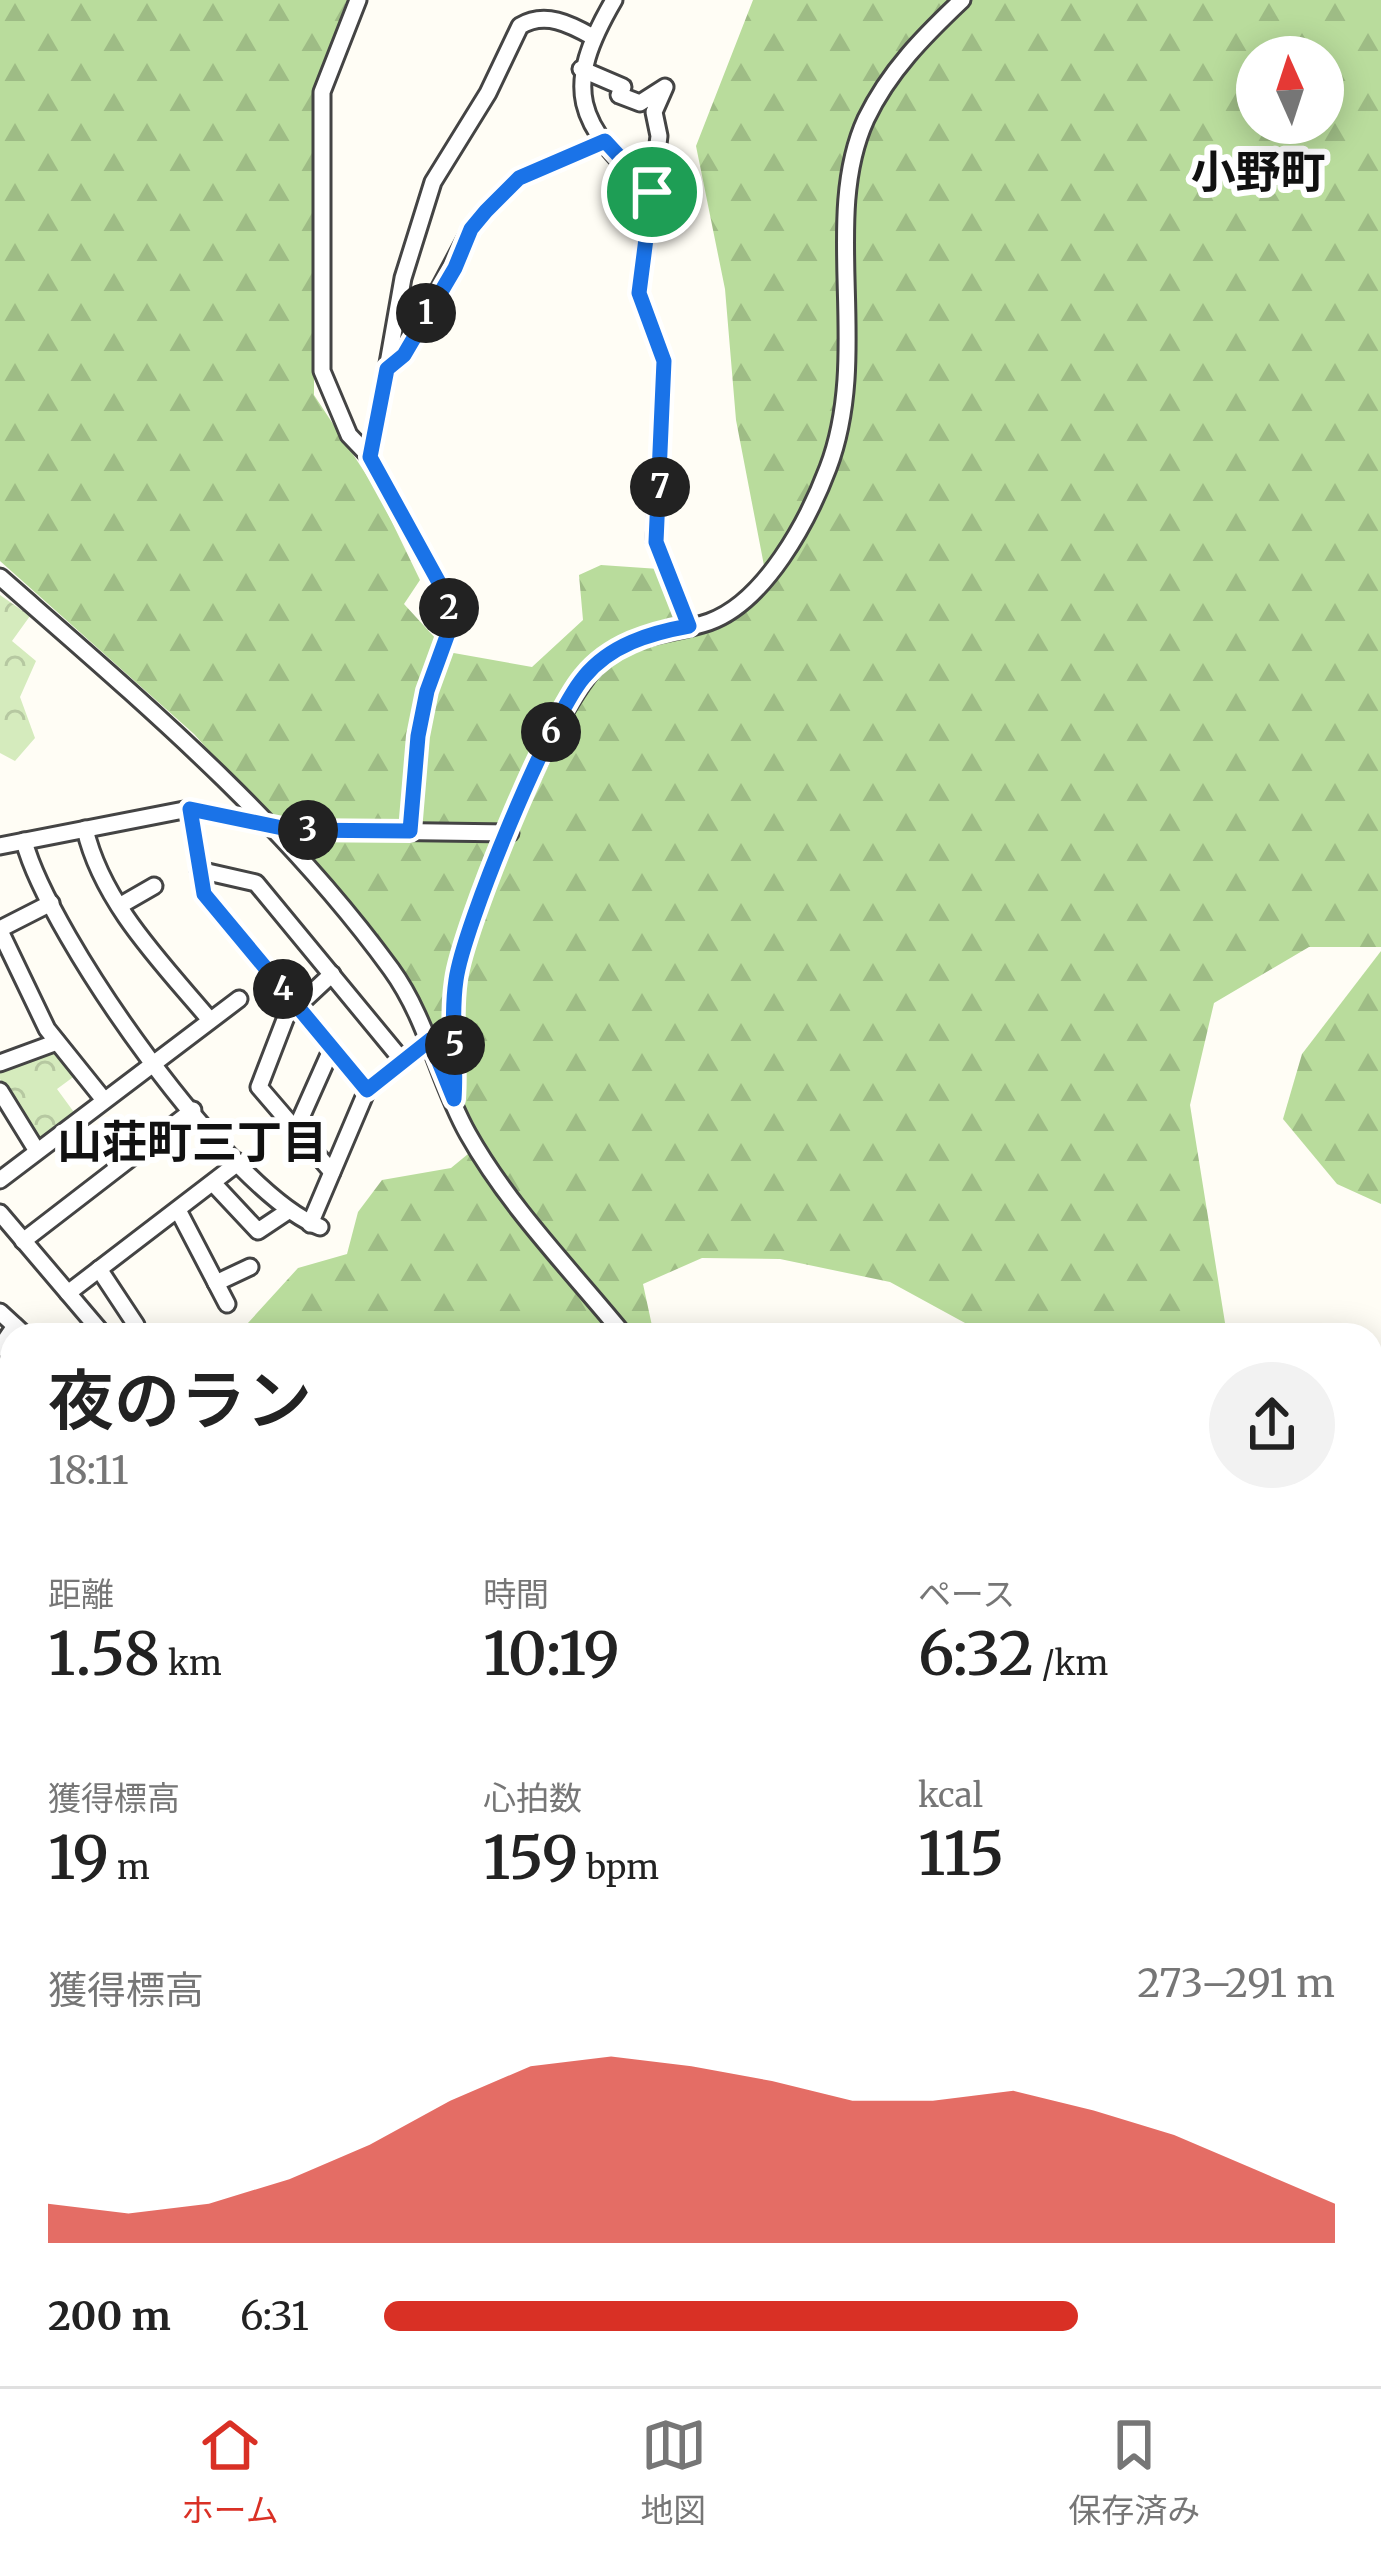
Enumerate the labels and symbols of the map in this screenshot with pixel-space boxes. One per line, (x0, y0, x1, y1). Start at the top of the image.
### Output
north arrow (1236, 36, 1344, 144)
pin (601, 141, 703, 243)
district label: 小野町 (1190, 144, 1326, 200)
pin: 1 (396, 283, 456, 343)
pin: 7 (630, 457, 690, 517)
pin: 2 (419, 578, 479, 638)
pin: 6 (521, 702, 581, 762)
pin: 3 (278, 800, 338, 860)
pin: 4 (253, 959, 313, 1019)
pin: 5 (425, 1015, 485, 1075)
district label: 山荘町三丁目 (57, 1114, 327, 1170)

